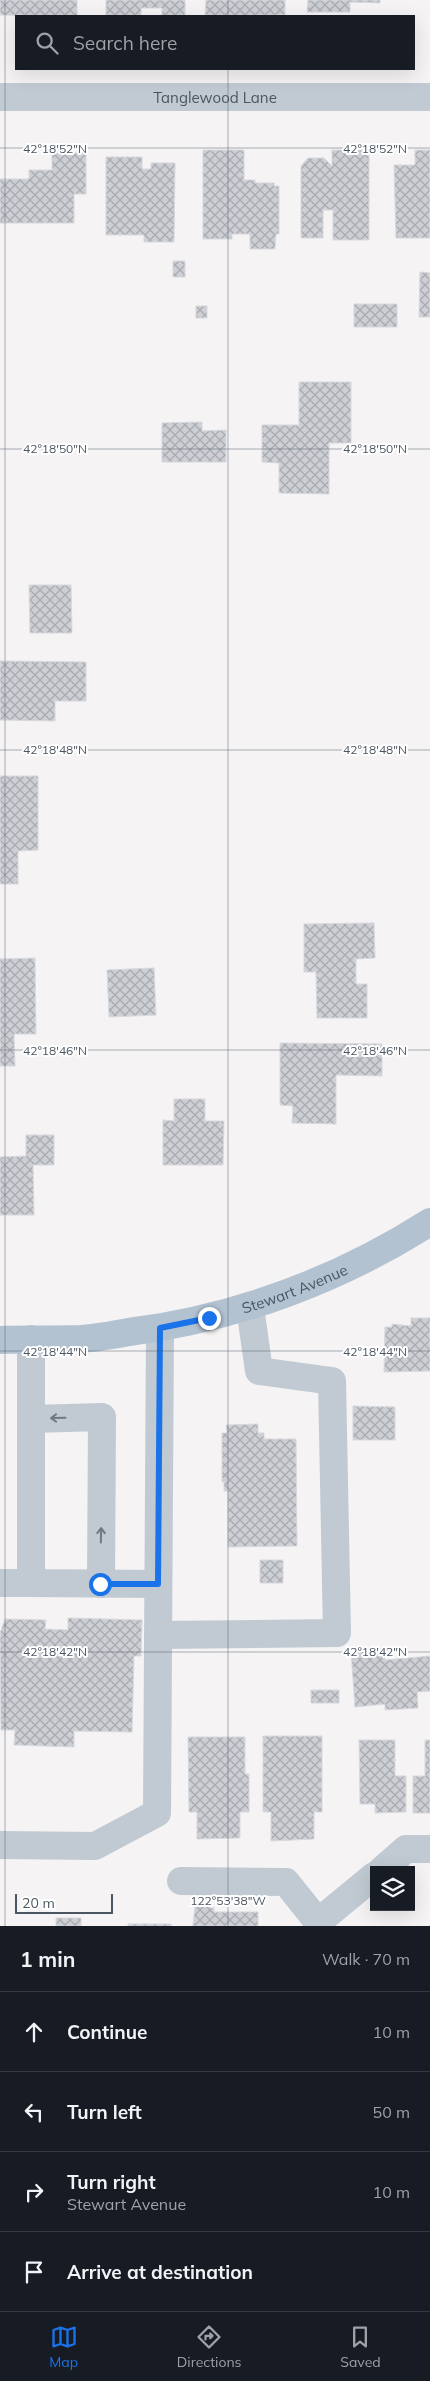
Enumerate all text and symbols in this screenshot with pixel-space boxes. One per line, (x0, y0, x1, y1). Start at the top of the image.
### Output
search box (15, 15, 415, 70)
icon: search (33, 29, 61, 57)
text: Search here (73, 31, 177, 55)
street label: Tanglewood Lane (153, 88, 277, 107)
text: 42°18'52"N (23, 141, 87, 156)
text: 42°18'52"N (343, 141, 407, 156)
text: 42°18'50"N (23, 441, 87, 456)
text: 42°18'50"N (343, 441, 407, 456)
text: 42°18'48"N (23, 742, 87, 757)
text: 42°18'48"N (343, 742, 407, 757)
text: 42°18'46"N (23, 1043, 87, 1058)
text: 42°18'46"N (343, 1043, 407, 1058)
street label: Stewart Avenue (239, 1260, 350, 1317)
route end (198, 1307, 221, 1330)
text: 42°18'44"N (23, 1344, 87, 1359)
text: 42°18'44"N (343, 1344, 407, 1359)
one-way arrow (50, 1414, 66, 1423)
one-way arrow (96, 1528, 106, 1544)
route start (89, 1573, 112, 1596)
text: 42°18'42"N (23, 1644, 87, 1659)
text: 42°18'42"N (343, 1644, 407, 1659)
map controls (370, 1866, 415, 1911)
button: layers (370, 1866, 415, 1911)
scale bar (15, 1891, 112, 1914)
text: 122°53'38"W (190, 1893, 266, 1908)
text: 20 m (22, 1894, 55, 1912)
text: 1 min (20, 1946, 75, 1972)
text: Walk · 70 m (322, 1949, 410, 1969)
icon: ahead (20, 2018, 48, 2046)
text: Continue (67, 2020, 147, 2044)
text: 10 m (373, 2022, 410, 2042)
icon: left (20, 2098, 48, 2126)
text: Turn left (67, 2100, 142, 2124)
text: 50 m (373, 2102, 410, 2122)
text: Turn right (67, 2170, 156, 2194)
icon: right (20, 2178, 48, 2206)
text: 10 m (373, 2182, 410, 2202)
text: Stewart Avenue (67, 2194, 186, 2214)
icon: arrive (20, 2258, 48, 2286)
text: Arrive at destination (67, 2260, 253, 2284)
tab: Map (49, 2323, 78, 2371)
tab: Directions (177, 2323, 242, 2371)
tab: Saved (340, 2323, 381, 2371)

